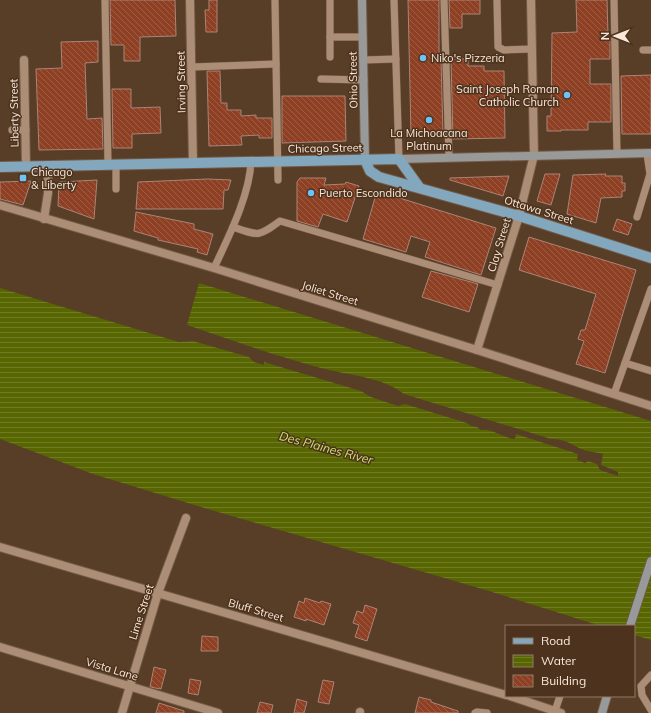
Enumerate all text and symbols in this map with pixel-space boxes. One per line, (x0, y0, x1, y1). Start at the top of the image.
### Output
north arrow (595, 16, 635, 56)
text: N (598, 32, 612, 40)
street label: Irving Street (173, 51, 189, 113)
street label: Ohio Street (346, 51, 360, 109)
place label: Niko's Pizzeria (431, 51, 505, 65)
marker: Niko's Pizzeria (418, 53, 428, 63)
street label: Liberty Street (6, 78, 22, 147)
place label: Saint Joseph Roman Catholic Church (456, 82, 559, 109)
marker: Saint Joseph Roman Catholic Church (562, 90, 572, 100)
marker: La Michoacana Platinum (424, 115, 434, 125)
place label: La Michoacana Platinum (390, 126, 468, 153)
street label: Chicago Street (287, 140, 363, 156)
place label: Chicago & Liberty (31, 165, 77, 192)
marker: Chicago & Liberty (18, 173, 28, 183)
place label: Puerto Escondido (319, 186, 408, 200)
marker: Puerto Escondido (306, 188, 316, 198)
street label: Ottawa Street (503, 193, 576, 227)
street label: Clay Street (484, 216, 514, 274)
street label: Joliet Street (300, 278, 360, 308)
water label: Des Plaines River (278, 428, 375, 467)
street label: Lime Street (125, 582, 157, 642)
street label: Bluff Street (227, 595, 285, 625)
legend (505, 625, 635, 697)
text: Road (541, 633, 570, 648)
text: Water (541, 653, 577, 668)
street label: Vista Lane (84, 654, 140, 684)
text: Building (541, 673, 586, 688)

